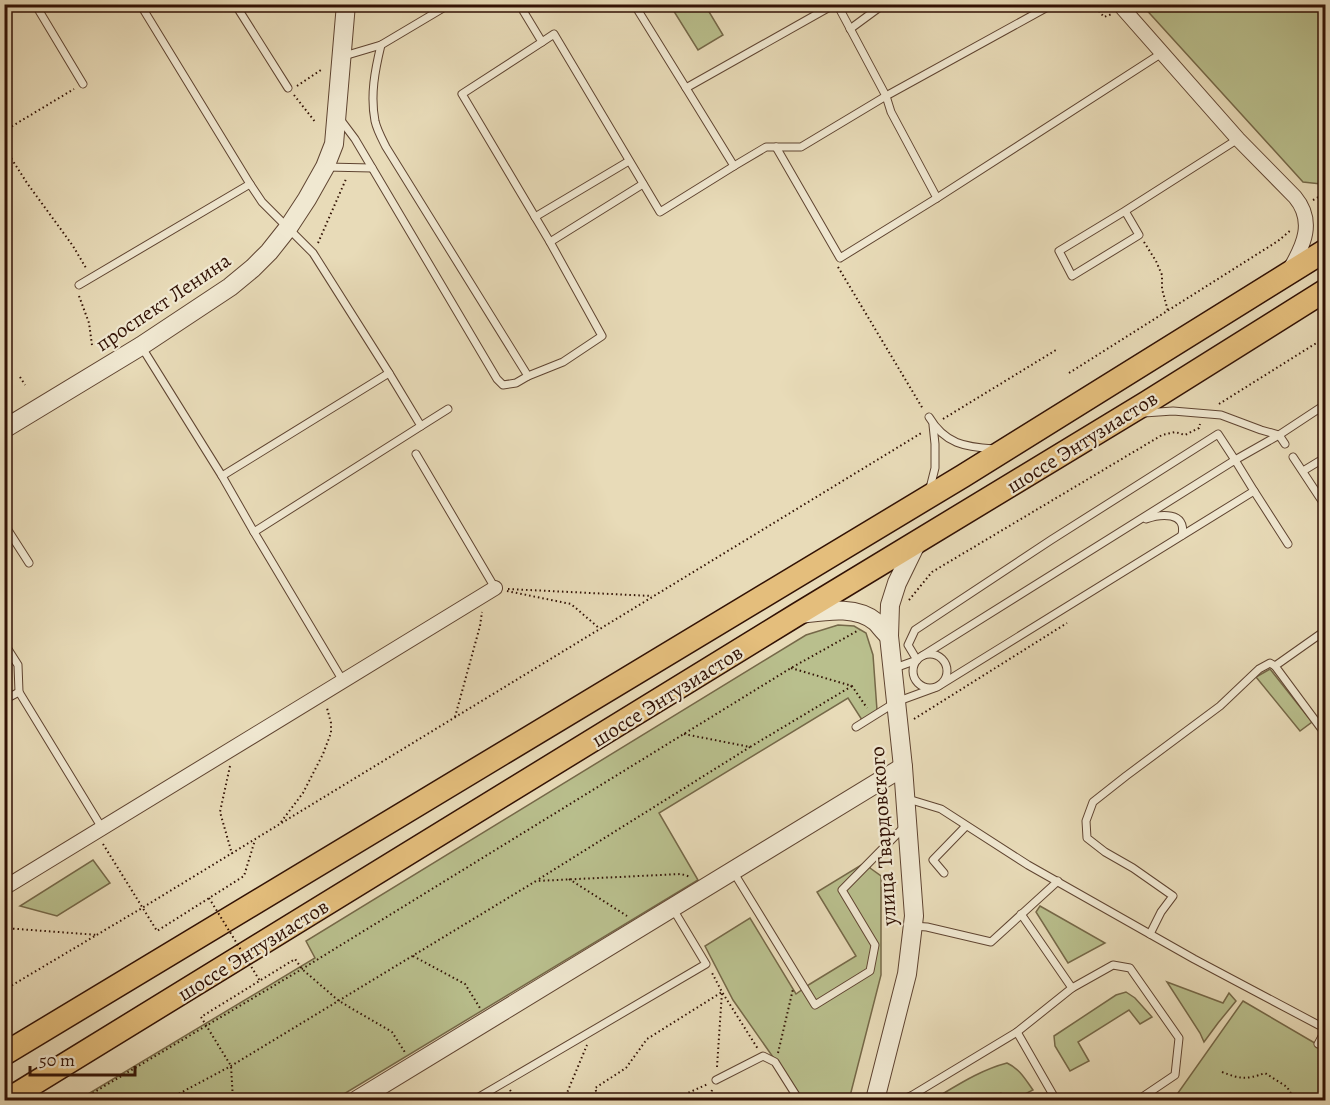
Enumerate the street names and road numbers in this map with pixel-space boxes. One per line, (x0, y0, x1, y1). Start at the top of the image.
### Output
street label: проспект Ленина (90, 246, 237, 358)
street label: шоссе Энтузиастов (1001, 384, 1163, 500)
street label: шоссе Энтузиастов (586, 638, 748, 754)
street label: улица Твардовского (863, 745, 903, 928)
street label: шоссе Энтузиастов (172, 892, 334, 1008)

